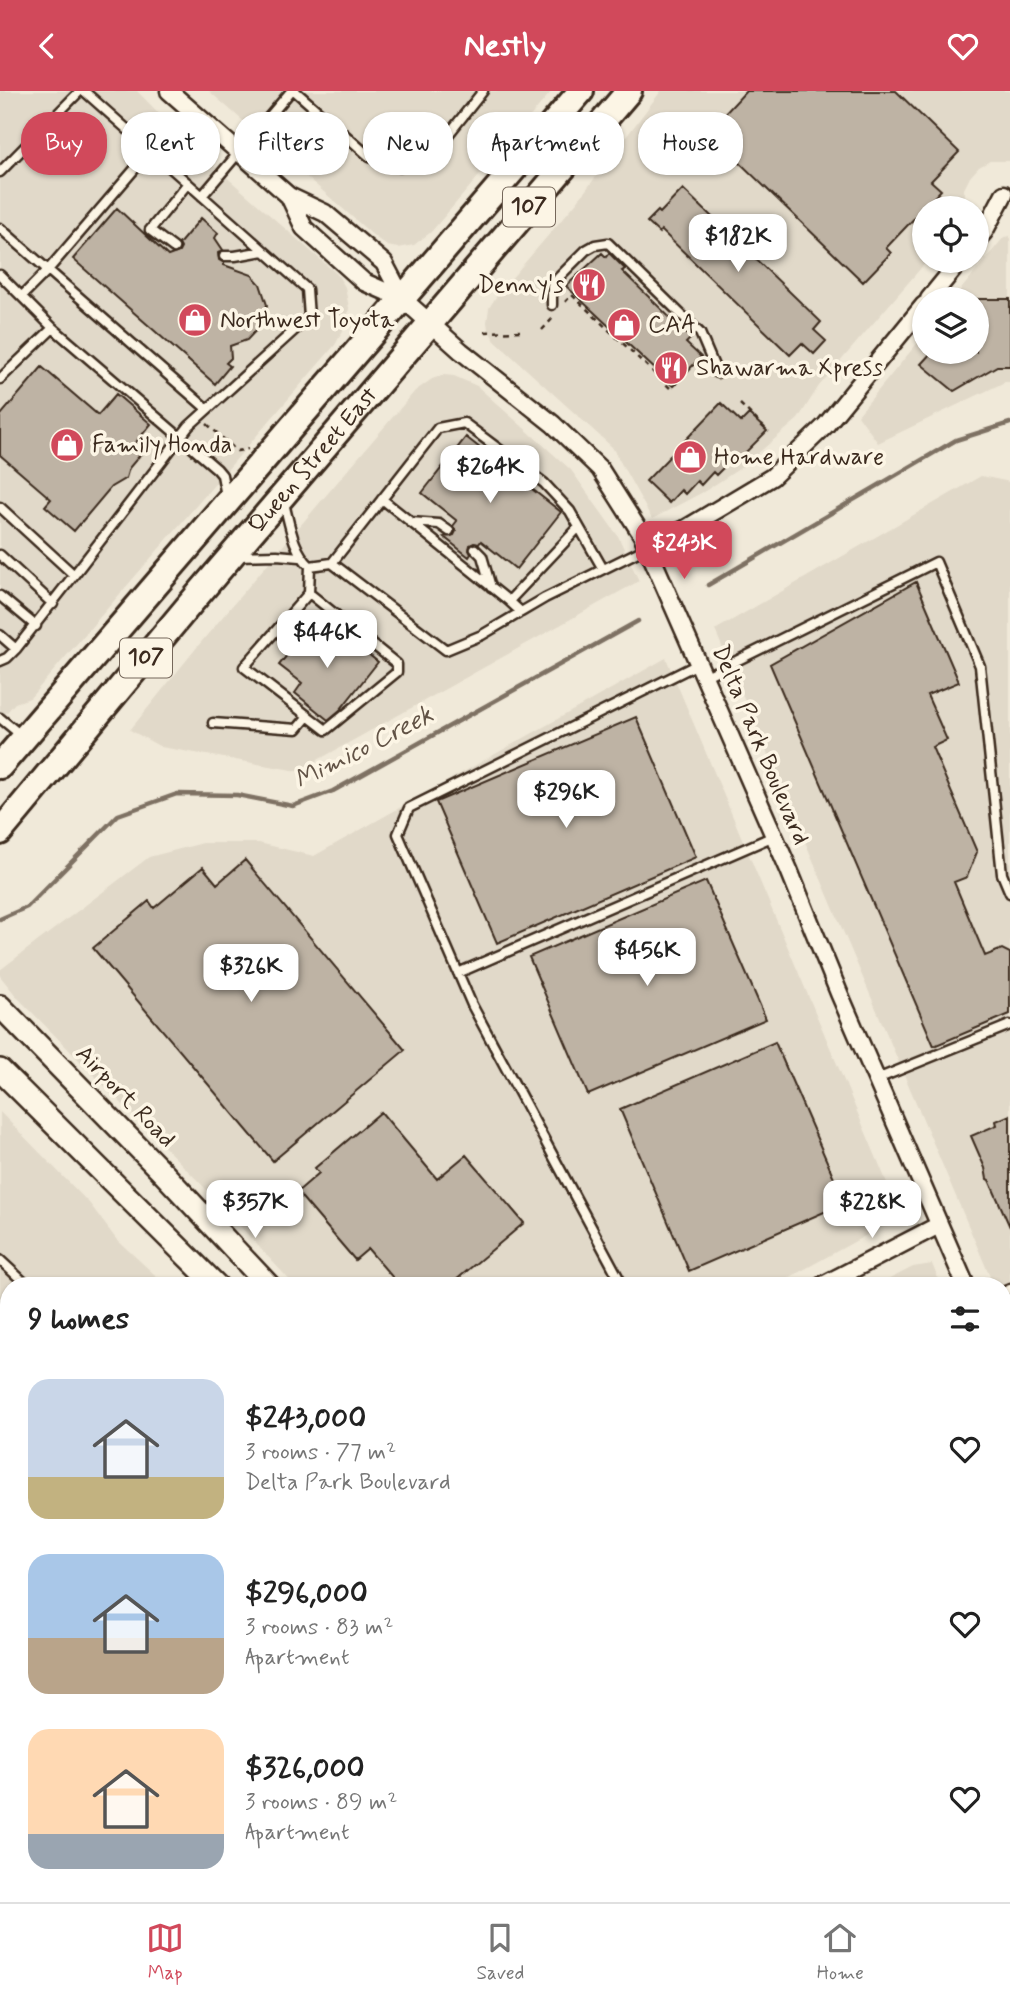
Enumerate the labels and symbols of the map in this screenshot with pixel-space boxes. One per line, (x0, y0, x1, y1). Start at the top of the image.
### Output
road number: 107 (503, 188, 555, 227)
pin: $182K (689, 215, 787, 274)
restaurant icon: Denny's (570, 266, 608, 304)
place label: Denny's (478, 270, 564, 301)
shop icon: Northwest Toyota (176, 301, 214, 339)
place label: Northwest Toyota (220, 305, 395, 336)
shop icon: CAA (605, 306, 643, 344)
place label: CAA (648, 310, 696, 341)
restaurant icon: Shawarma Xpress (652, 349, 690, 387)
place label: Shawarma Xpress (696, 353, 883, 384)
street label: Queen Street East (242, 380, 385, 540)
shop icon: Family Honda (48, 426, 86, 464)
place label: Family Honda (92, 430, 232, 461)
shop icon: Home Hardware (671, 438, 709, 476)
place label: Home Hardware (714, 442, 884, 473)
pin: $264K (441, 445, 539, 505)
pin: $243K (635, 521, 733, 581)
pin: $446K (278, 611, 376, 670)
road number: 107 (120, 639, 172, 677)
street label: Delta Park Boulevard (704, 640, 816, 850)
water label: Mimico Creek (289, 698, 439, 798)
pin: $296K (517, 771, 615, 830)
pin: $456K (598, 929, 696, 988)
pin: $326K (202, 944, 300, 1004)
street label: Airport Road (68, 1039, 182, 1155)
pin: $357K (206, 1181, 304, 1240)
pin: $228K (823, 1181, 921, 1240)

